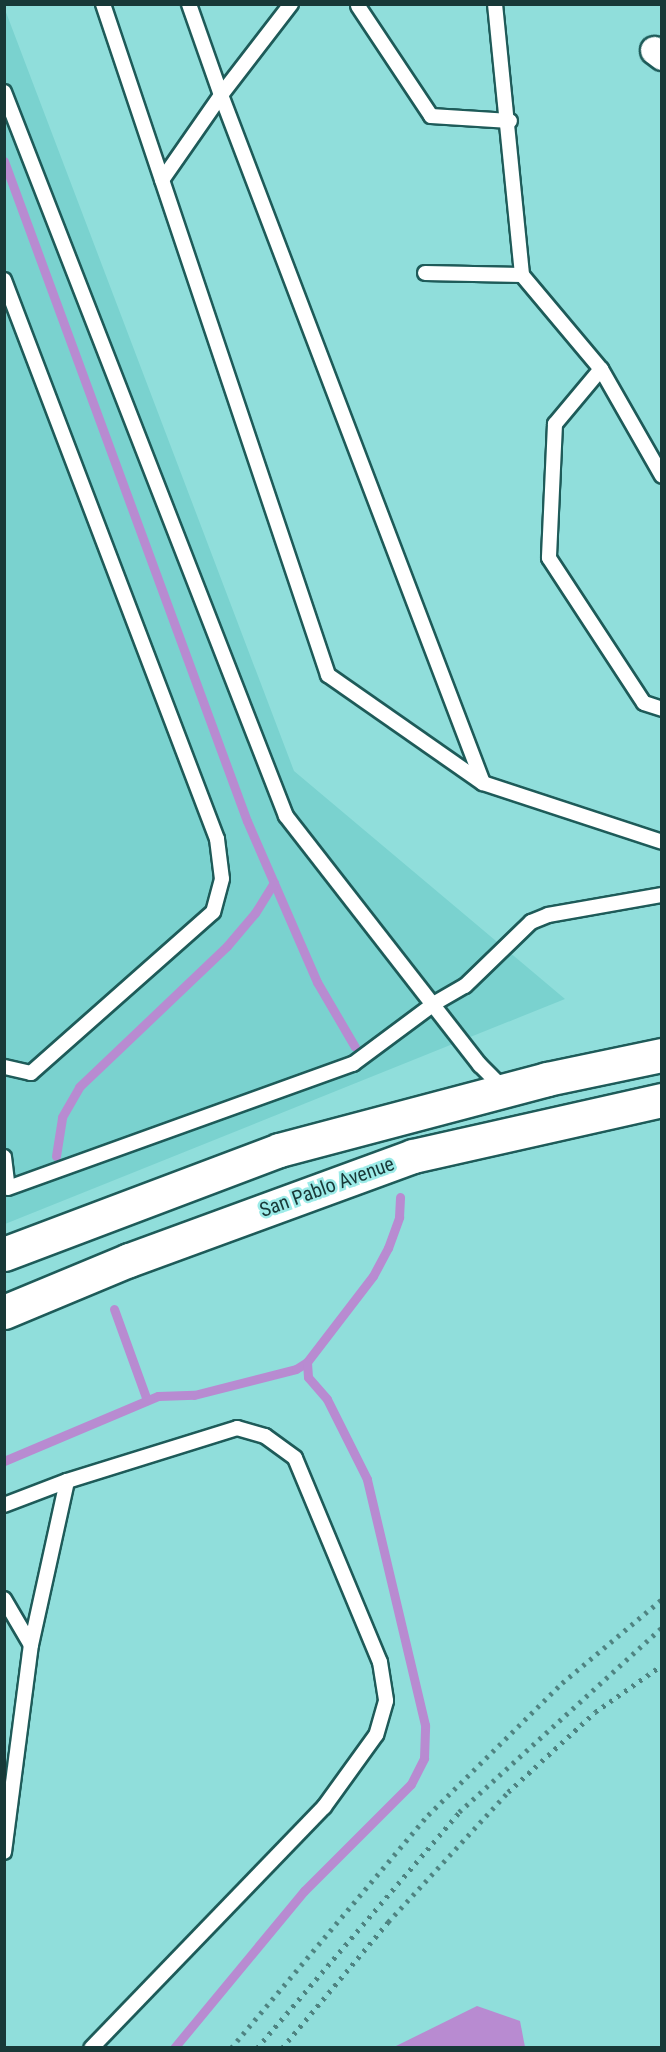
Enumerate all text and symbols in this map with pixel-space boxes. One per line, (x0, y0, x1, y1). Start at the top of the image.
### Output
street label: San Pablo Avenue (256, 1152, 398, 1222)

